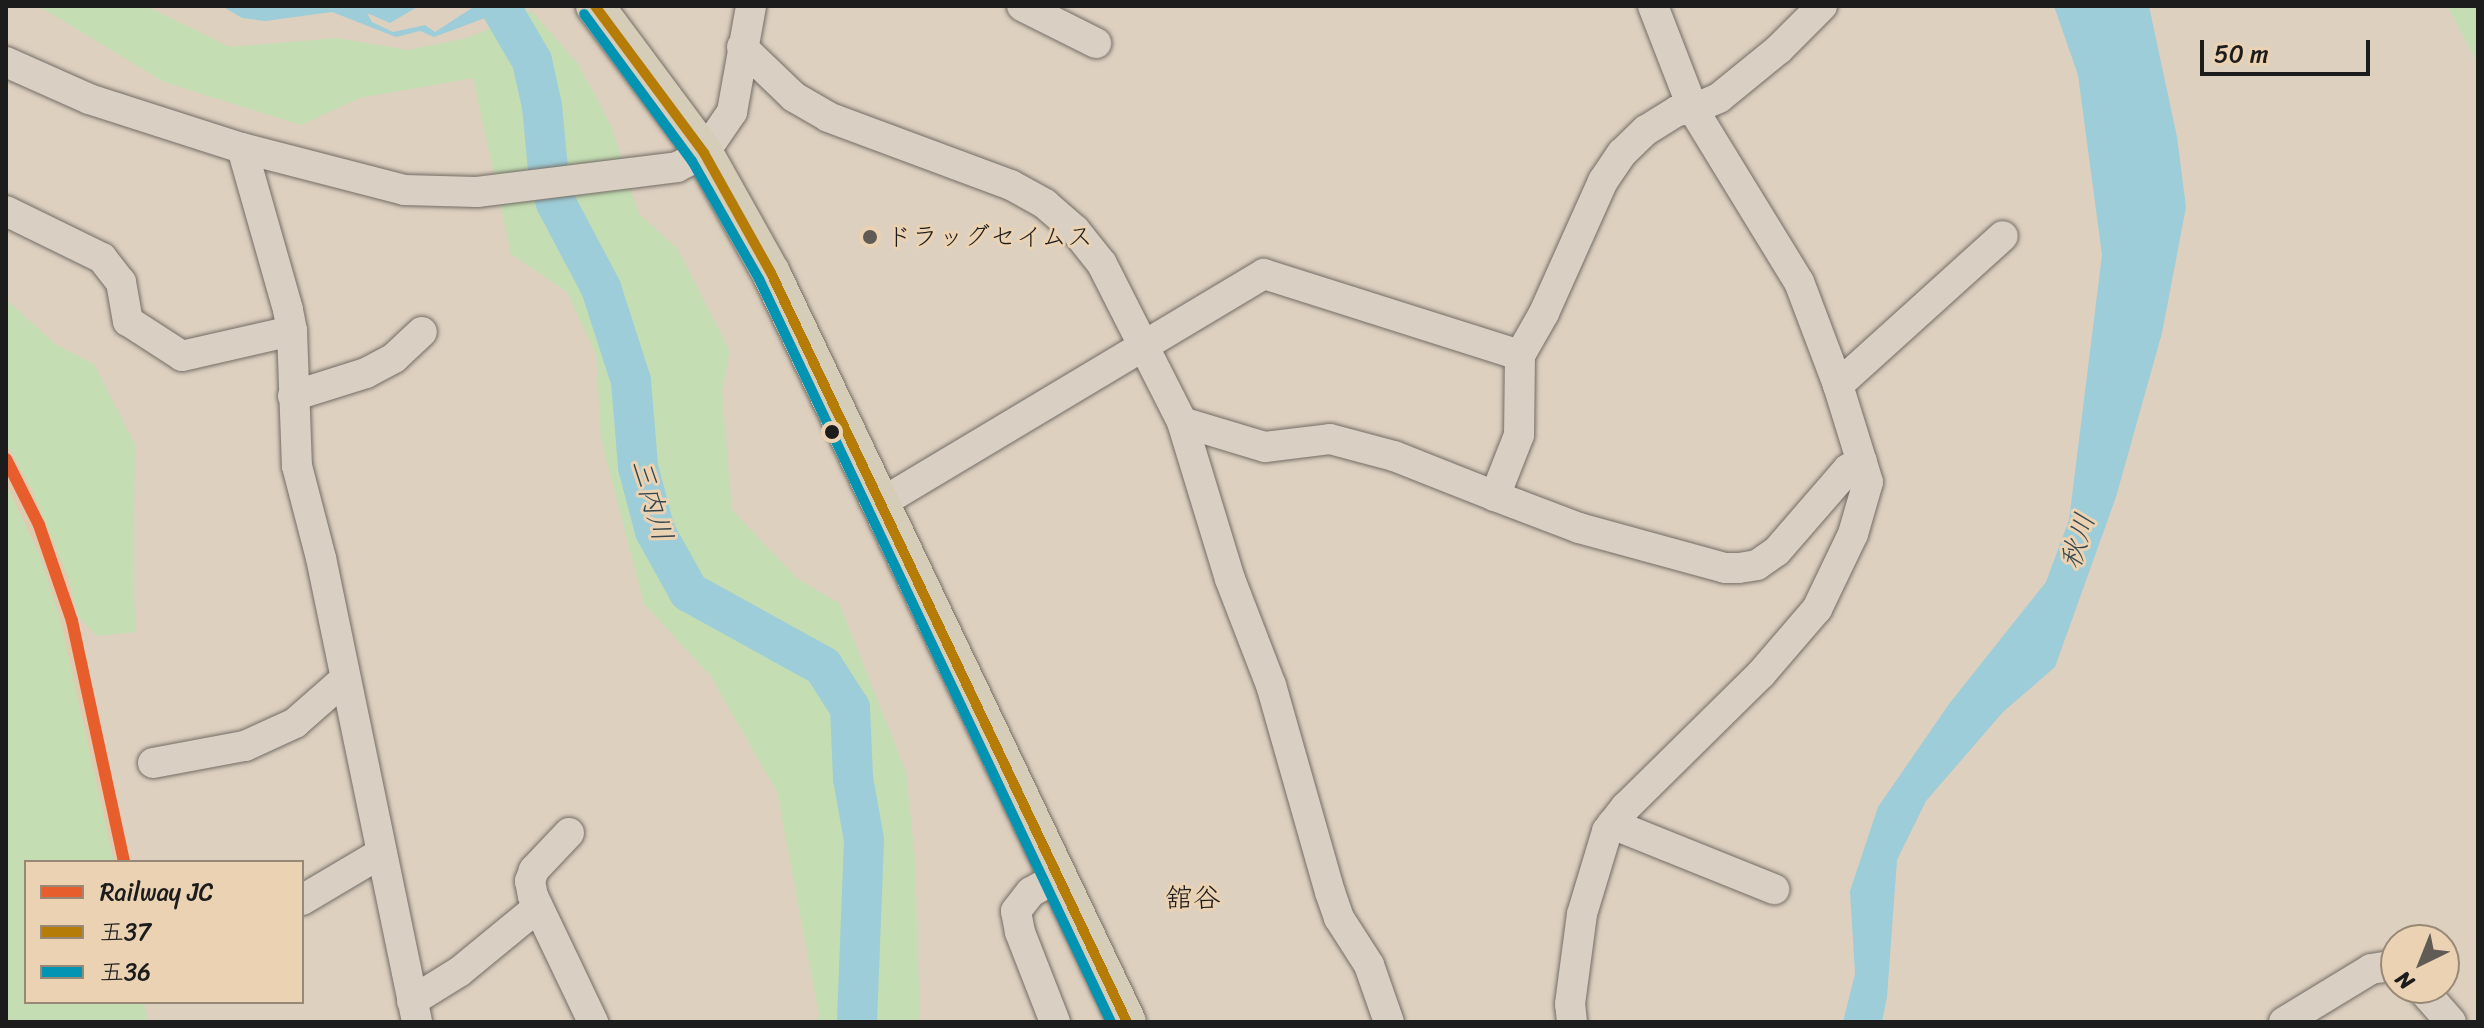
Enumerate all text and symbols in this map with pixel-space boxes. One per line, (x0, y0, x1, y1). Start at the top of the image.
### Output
scale bar (2204, 24, 2374, 74)
text: 50 m (2214, 33, 2269, 75)
place label: ドラッグセイムス (886, 221, 1094, 253)
marker: ドラッグセイムス (861, 228, 879, 246)
unlabelled marker (824, 424, 840, 440)
water label: 三内川 (624, 455, 680, 545)
water label: 秋川 (2054, 509, 2102, 573)
legend (24, 860, 304, 1004)
text: Railway JC (100, 871, 213, 913)
district label: 舘谷 (1165, 881, 1221, 915)
text: 五37 (100, 911, 151, 953)
north arrow (2380, 924, 2460, 1004)
text: 五36 (100, 951, 151, 993)
text: N (2386, 961, 2424, 1000)

